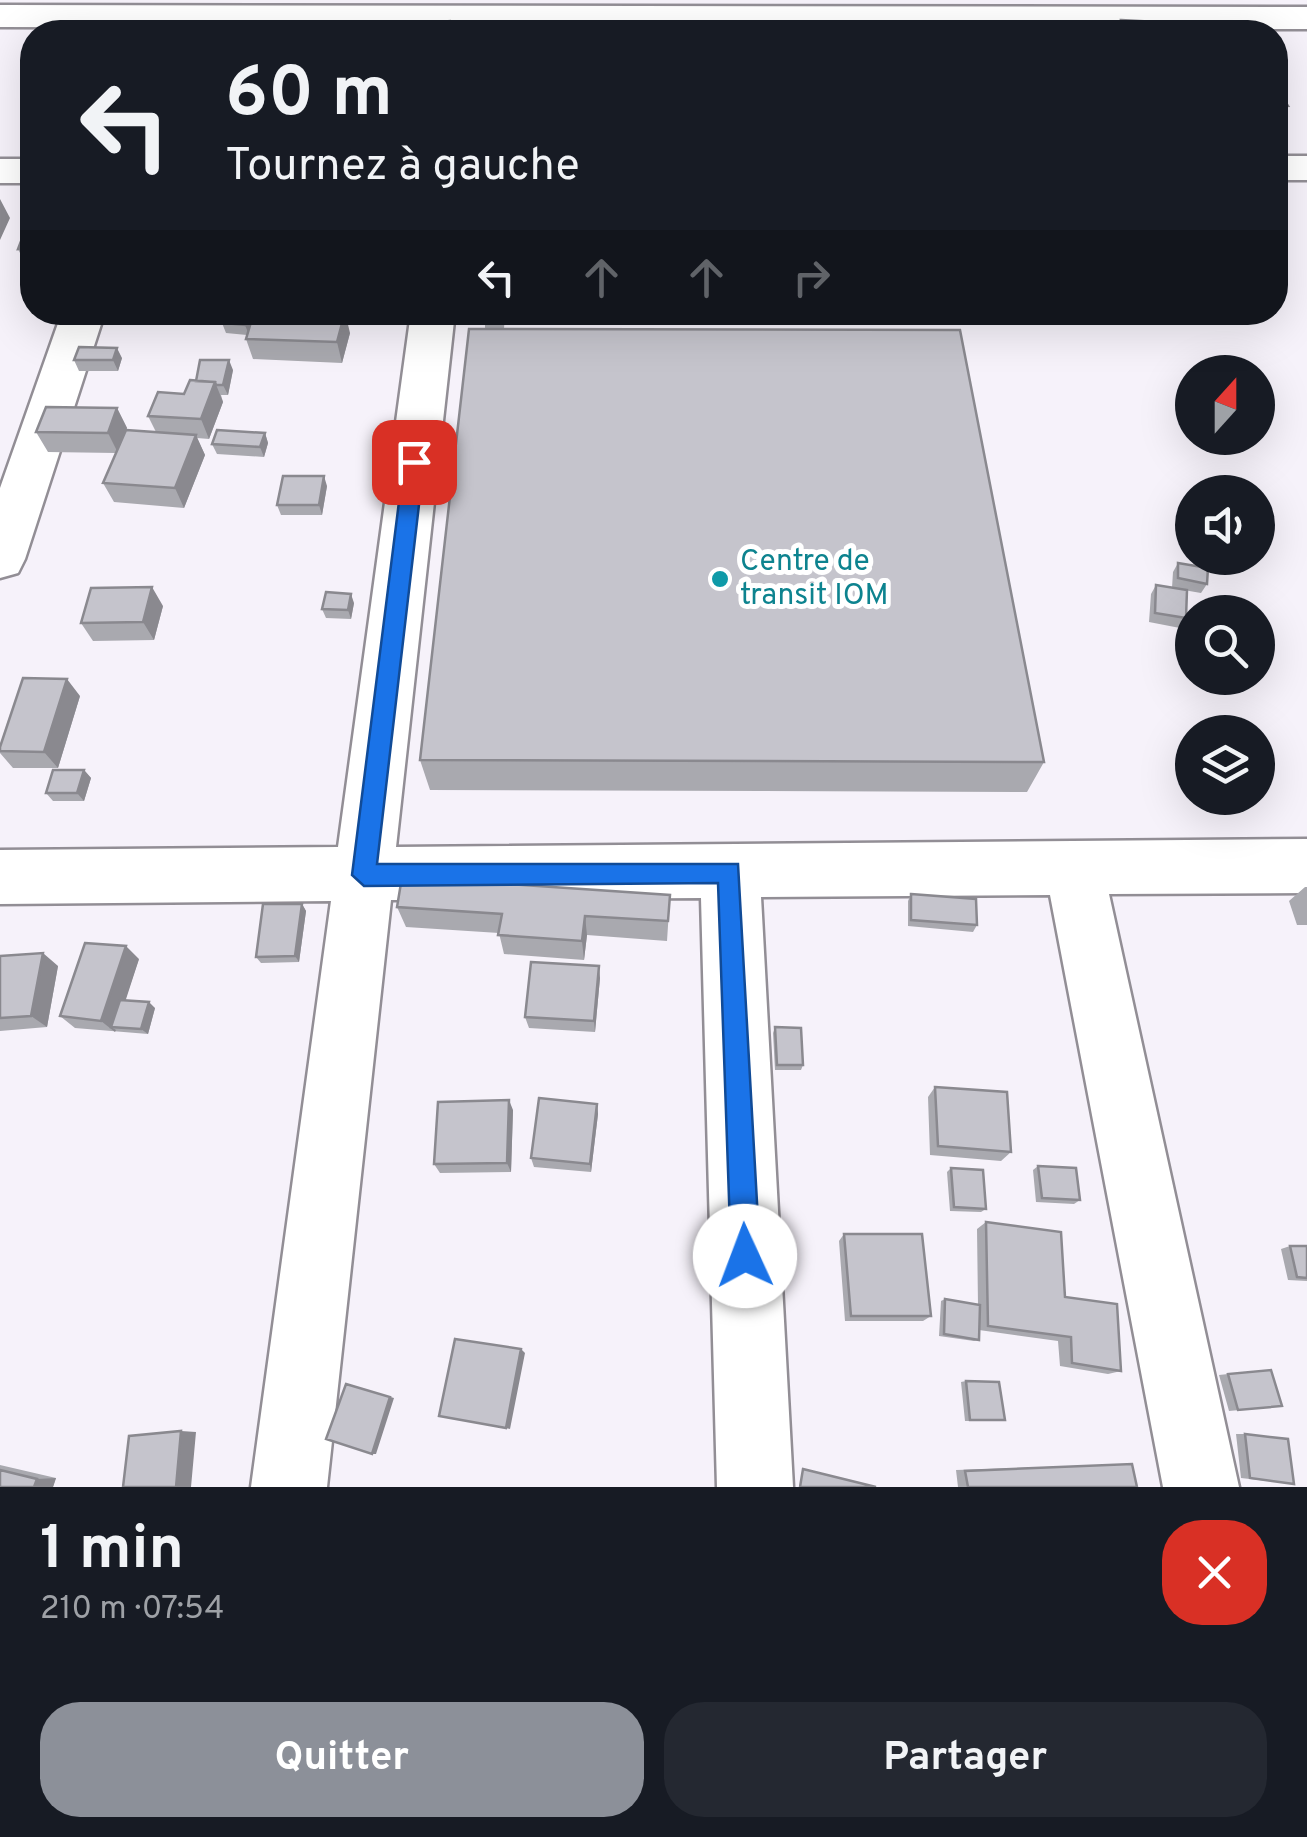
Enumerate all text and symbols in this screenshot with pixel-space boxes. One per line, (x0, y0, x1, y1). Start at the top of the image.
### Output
text: 60 m (225, 52, 393, 141)
icon: left (60, 60, 190, 190)
text: Tournez à gauche (225, 139, 580, 196)
icon: left (469, 250, 524, 305)
icon: ahead (574, 250, 629, 305)
icon: ahead (679, 250, 734, 305)
icon: right (784, 250, 839, 305)
north arrow (1175, 355, 1275, 455)
map controls (1175, 355, 1275, 815)
pin (372, 420, 457, 505)
icon: arrive (387, 435, 442, 490)
button: sound (1175, 475, 1275, 575)
place label: Centre de transit IOM (740, 544, 889, 615)
marker: Centre de transit IOM (709, 568, 731, 590)
button: search (1175, 595, 1275, 695)
button: layers (1175, 715, 1275, 815)
position arrow (693, 1204, 797, 1308)
text: 1 min (40, 1514, 184, 1590)
button: close (1162, 1520, 1267, 1625)
text: 210 m · 07:54 (40, 1590, 224, 1630)
button: Quitter (40, 1702, 644, 1817)
button: Partager (664, 1702, 1267, 1817)

